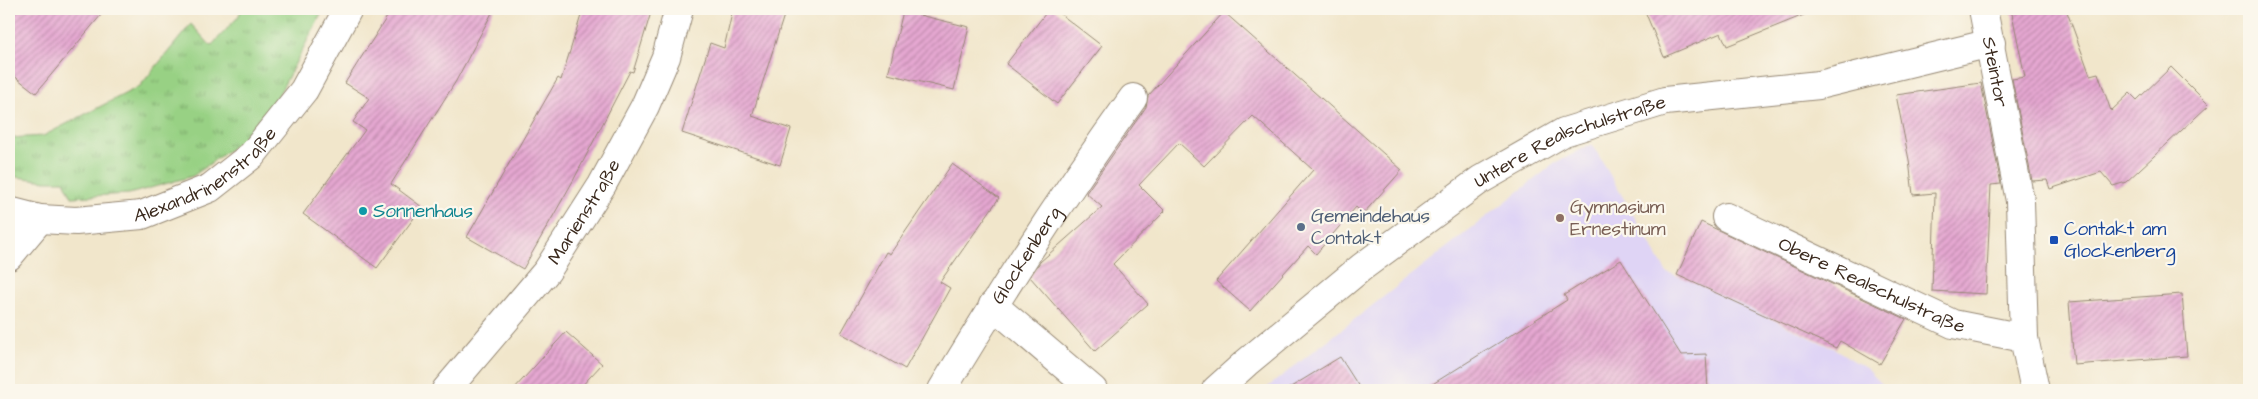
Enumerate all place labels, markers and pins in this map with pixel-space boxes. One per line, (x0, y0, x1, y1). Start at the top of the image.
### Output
place label: Gymnasium Ernestinum (1570, 194, 1666, 243)
place label: Sonnenhaus (373, 198, 473, 225)
place label: Gemeindehaus Contakt (1311, 203, 1430, 252)
marker: Sonnenhaus (357, 205, 369, 217)
marker: Gymnasium Ernestinum (1554, 212, 1566, 224)
place label: Contakt am Glockenberg (2064, 216, 2176, 266)
marker: Gemeindehaus Contakt (1295, 221, 1307, 233)
marker: Contakt am Glockenberg (2048, 234, 2060, 246)

